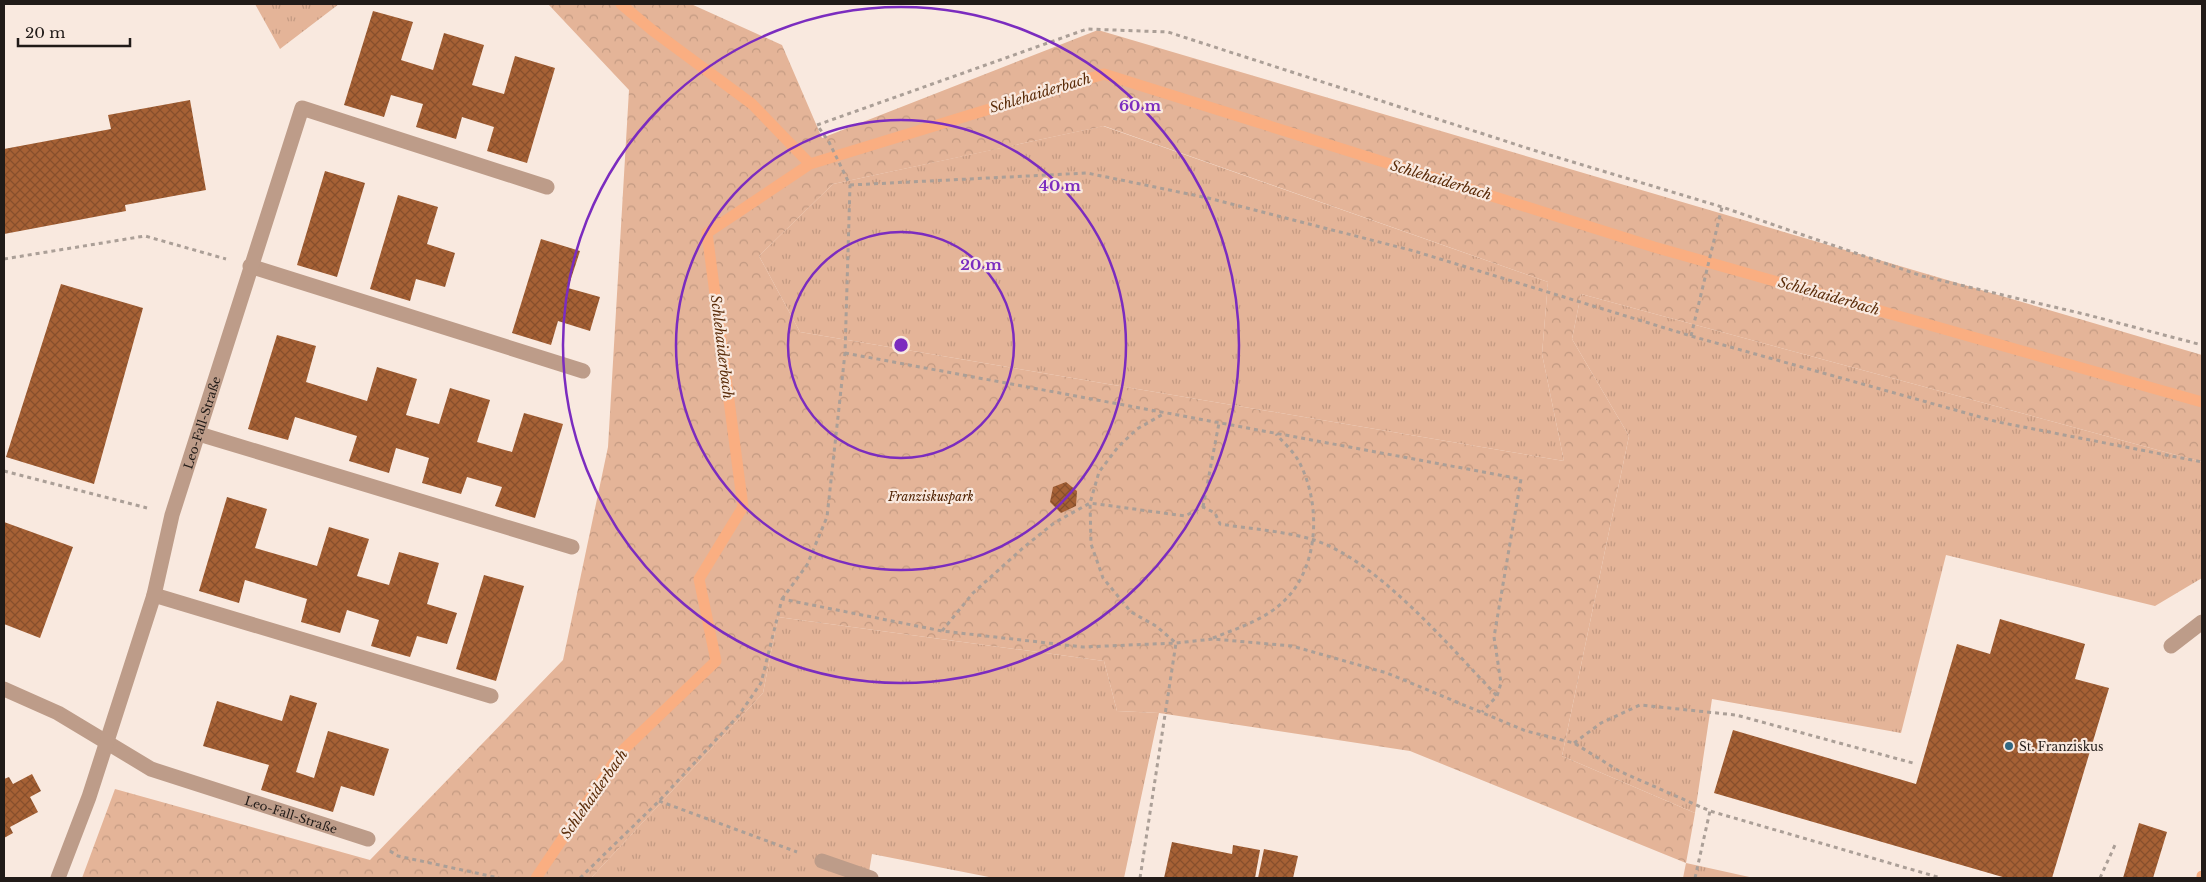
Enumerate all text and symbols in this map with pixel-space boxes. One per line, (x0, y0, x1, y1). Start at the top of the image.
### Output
scale bar (18, 15, 130, 47)
text: 20 m (25, 23, 65, 42)
water label: Schlehaiderbach (987, 69, 1093, 117)
text: 60 m (1119, 96, 1161, 115)
water label: Schlehaiderbach (1388, 156, 1494, 204)
text: 40 m (1039, 176, 1081, 195)
text: 20 m (960, 255, 1002, 274)
water label: Schlehaiderbach (1776, 273, 1882, 319)
water label: Schlehaiderbach (707, 294, 737, 400)
centre of rings (892, 336, 910, 354)
street label: Leo-Fall-Straße (180, 374, 223, 471)
park label: Franziskuspark (887, 489, 974, 504)
place label: St. Franziskus (2019, 739, 2104, 754)
marker: St. Franziskus (2003, 740, 2015, 752)
water label: Schlehaiderbach (557, 746, 631, 842)
street label: Leo-Fall-Straße (243, 792, 339, 836)

